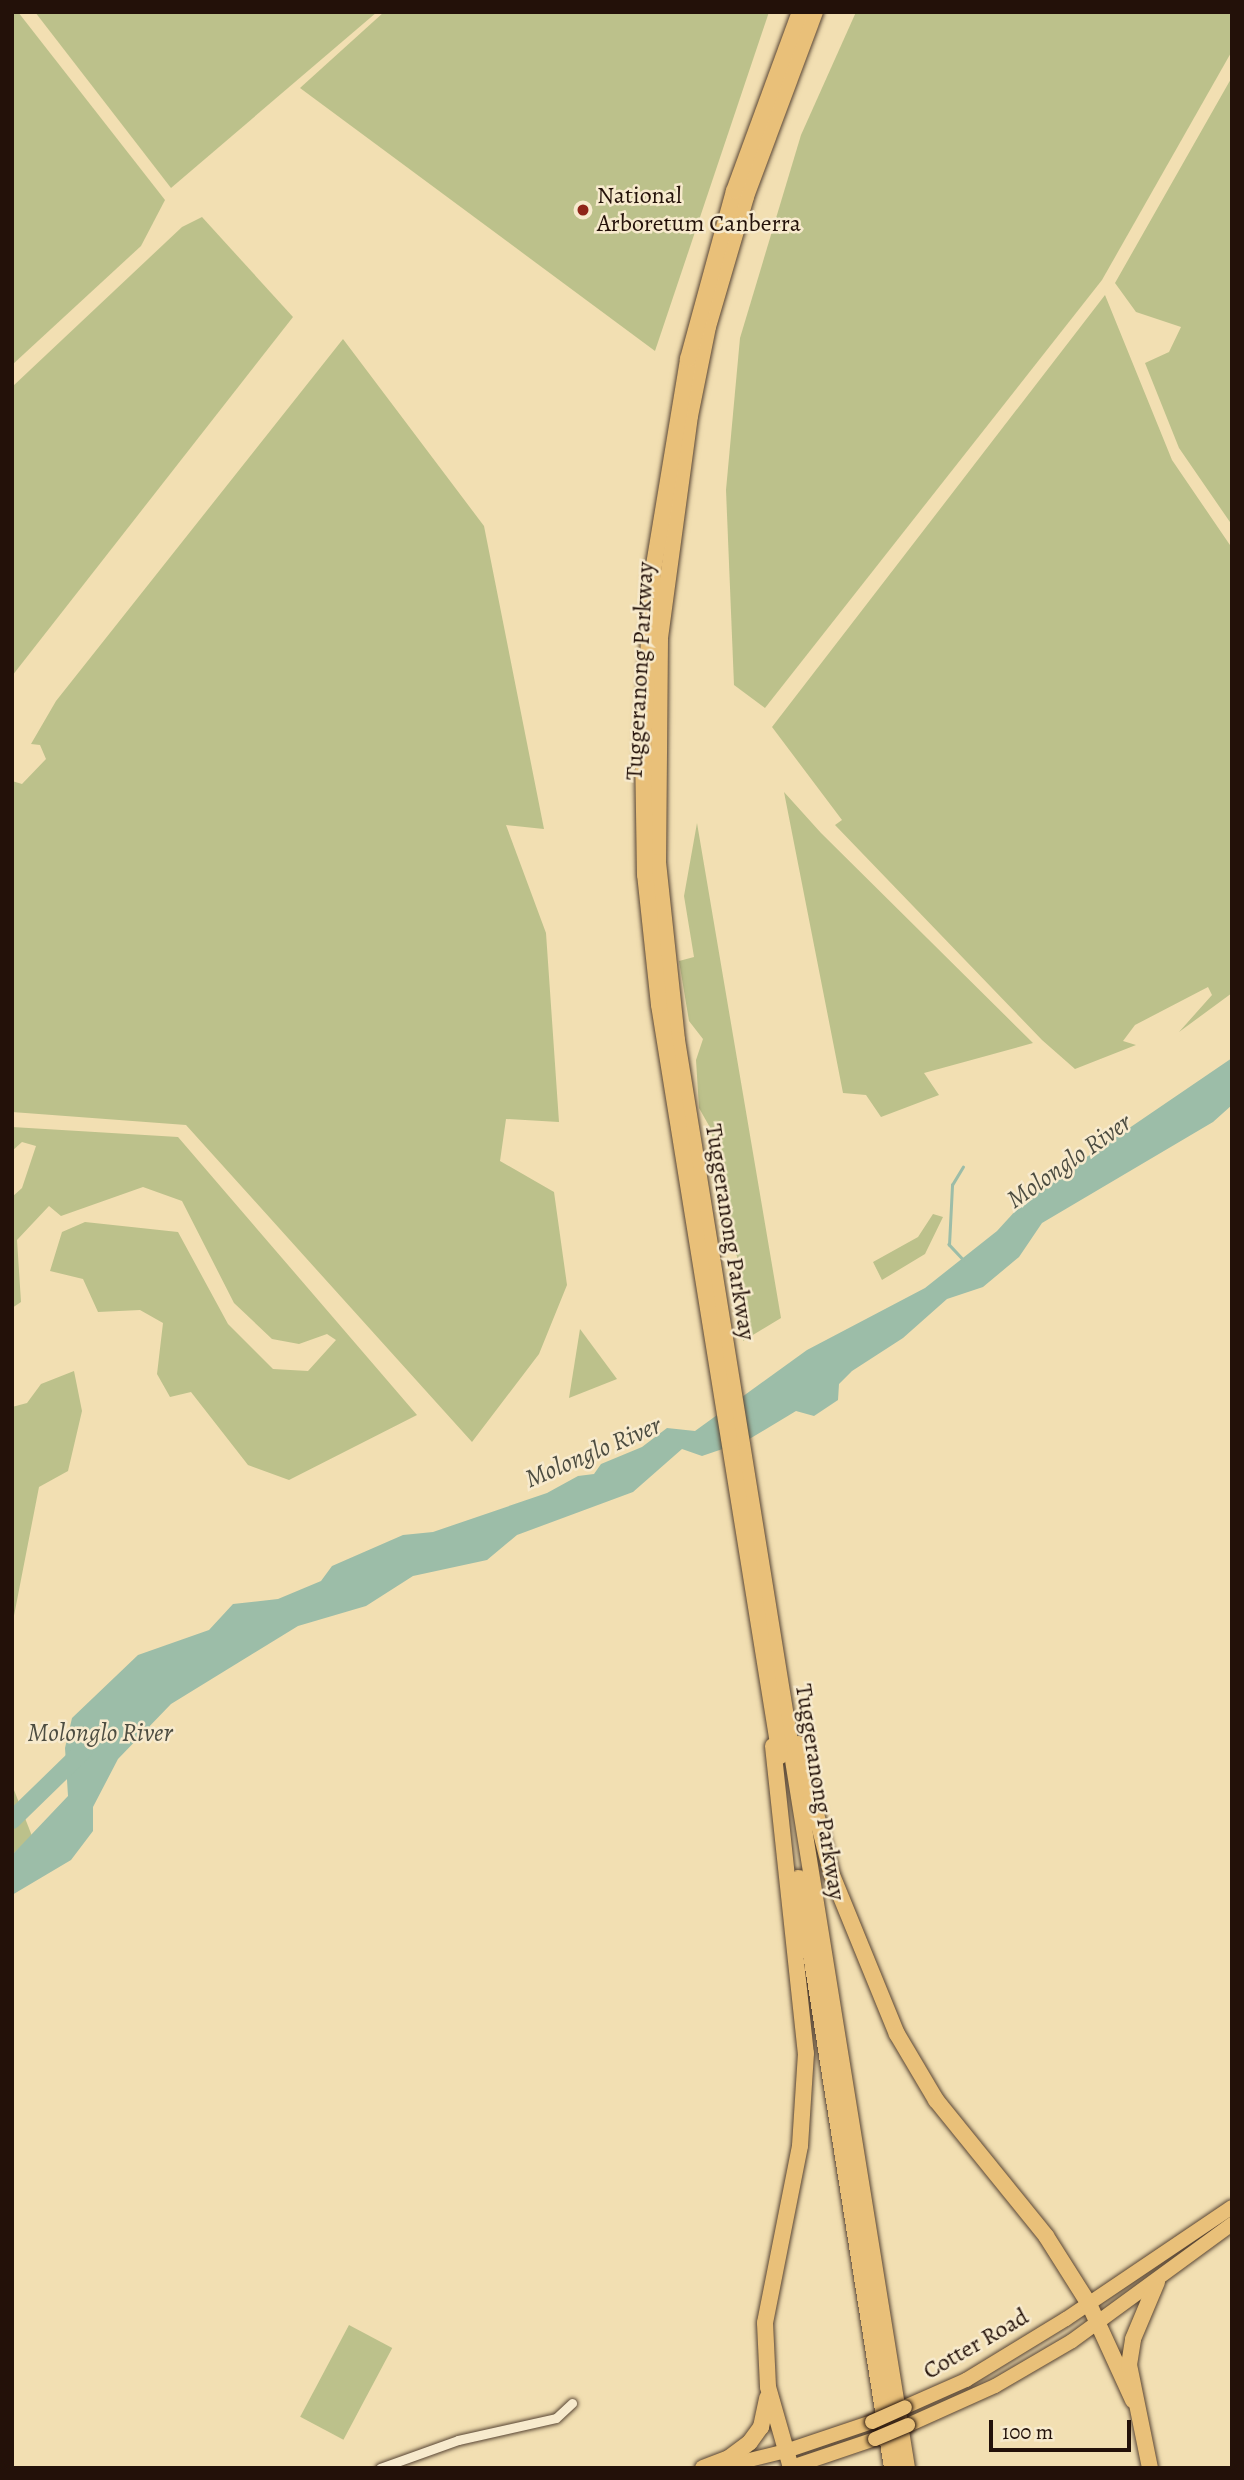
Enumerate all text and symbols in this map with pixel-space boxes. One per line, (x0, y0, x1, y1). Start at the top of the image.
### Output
place label: National Arboretum Canberra (597, 182, 801, 238)
marker: National Arboretum Canberra (575, 202, 591, 218)
street label: Tuggeranong Parkway (620, 561, 660, 781)
water label: Molonglo River (1001, 1107, 1137, 1215)
street label: Tuggeranong Parkway (699, 1122, 761, 1342)
water label: Molonglo River (520, 1409, 666, 1495)
street label: Tuggeranong Parkway (789, 1682, 851, 1902)
water label: Molonglo River (28, 1717, 172, 1749)
street label: Cotter Road (918, 2302, 1034, 2386)
scale bar (992, 2406, 1134, 2450)
text: 100 m (1002, 2418, 1053, 2446)

